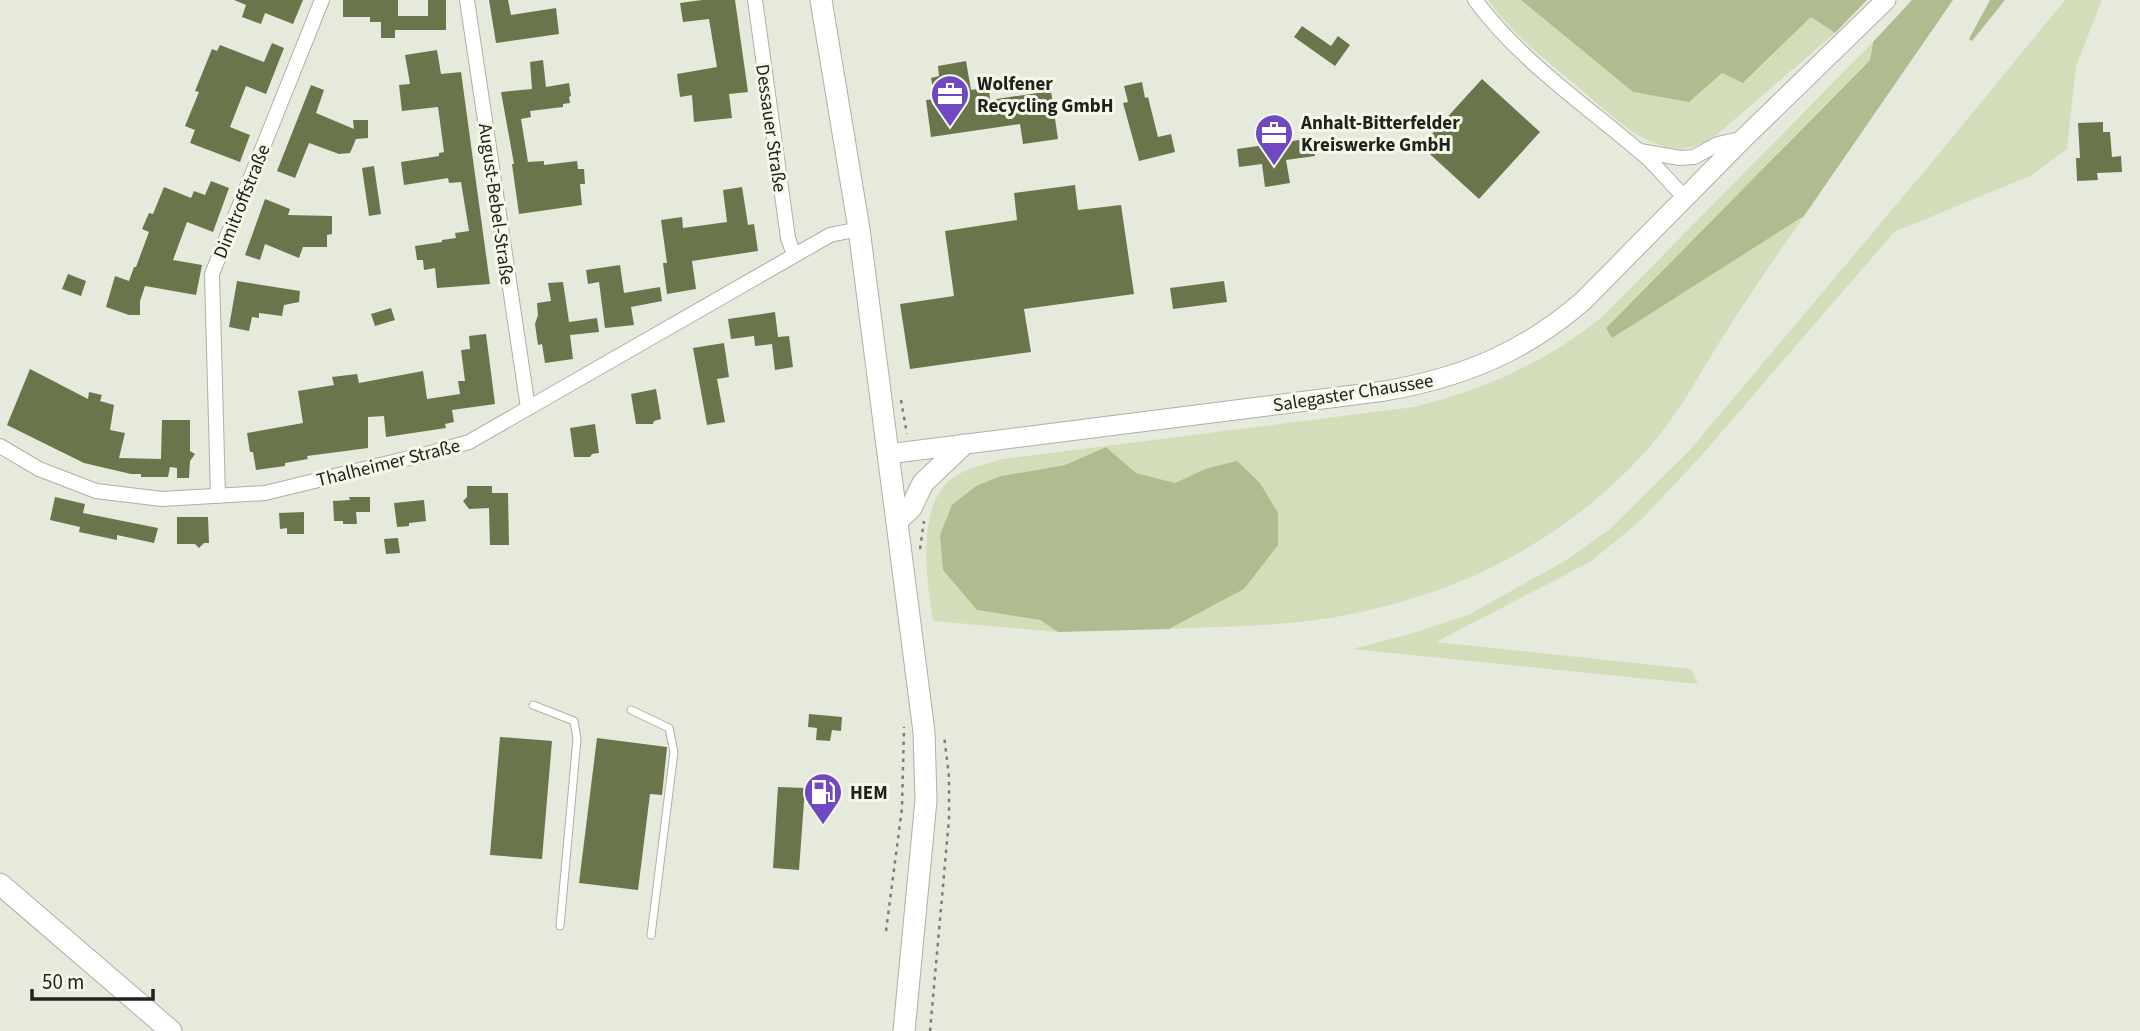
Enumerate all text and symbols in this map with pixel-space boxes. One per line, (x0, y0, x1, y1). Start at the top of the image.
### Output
street label: Dessauer Straße (748, 62, 793, 194)
place label: Wolfener Recycling GmbH (977, 71, 1113, 120)
office icon: Wolfener Recycling GmbH (929, 73, 971, 128)
place label: Anhalt-Bitterfelder Kreiswerke GmbH (1300, 110, 1460, 159)
office icon: Anhalt-Bitterfelder Kreiswerke GmbH (1253, 112, 1295, 167)
street label: August-Bebel-Straße (471, 122, 520, 287)
street label: Dimitroffstraße (207, 140, 278, 263)
street label: Salegaster Chaussee (1271, 367, 1435, 419)
street label: Thalheimer Straße (314, 433, 463, 494)
fuel station icon: HEM (802, 771, 844, 826)
place label: HEM (850, 780, 888, 807)
scale bar (32, 958, 152, 1002)
text: 50 m (42, 967, 84, 997)

